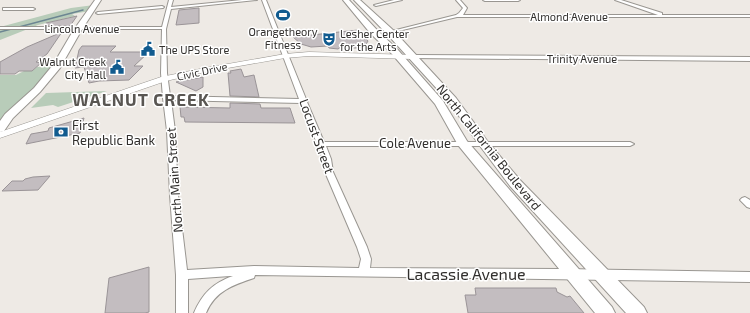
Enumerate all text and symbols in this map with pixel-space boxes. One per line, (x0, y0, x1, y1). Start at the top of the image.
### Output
sports icon: Orangetheory Fitness (275, 7, 291, 23)
street label: Almond Avenue (530, 10, 608, 23)
street label: Lincoln Avenue (44, 22, 120, 35)
place label: Orangetheory Fitness (248, 25, 318, 51)
place label: Lesher Center for the Arts (340, 27, 410, 53)
theatre icon: Lesher Center for the Arts (321, 31, 337, 47)
public building icon: The UPS Store (140, 41, 156, 57)
place label: The UPS Store (159, 43, 229, 56)
street label: Trinity Avenue (547, 52, 617, 65)
place label: Walnut Creek City Hall (39, 55, 107, 81)
public building icon: Walnut Creek City Hall (109, 59, 125, 75)
street label: Civic Drive (175, 59, 229, 83)
street label: North California Boulevard (433, 81, 545, 213)
district label: WALNUT CREEK (72, 89, 210, 109)
street label: Locust Street (296, 96, 338, 176)
place label: First Republic Bank (72, 117, 155, 148)
bank icon: First Republic Bank (53, 124, 69, 140)
street label: North Main Street (162, 127, 186, 233)
street label: Cole Avenue (379, 135, 451, 151)
street label: Lacassie Avenue (406, 264, 526, 283)

